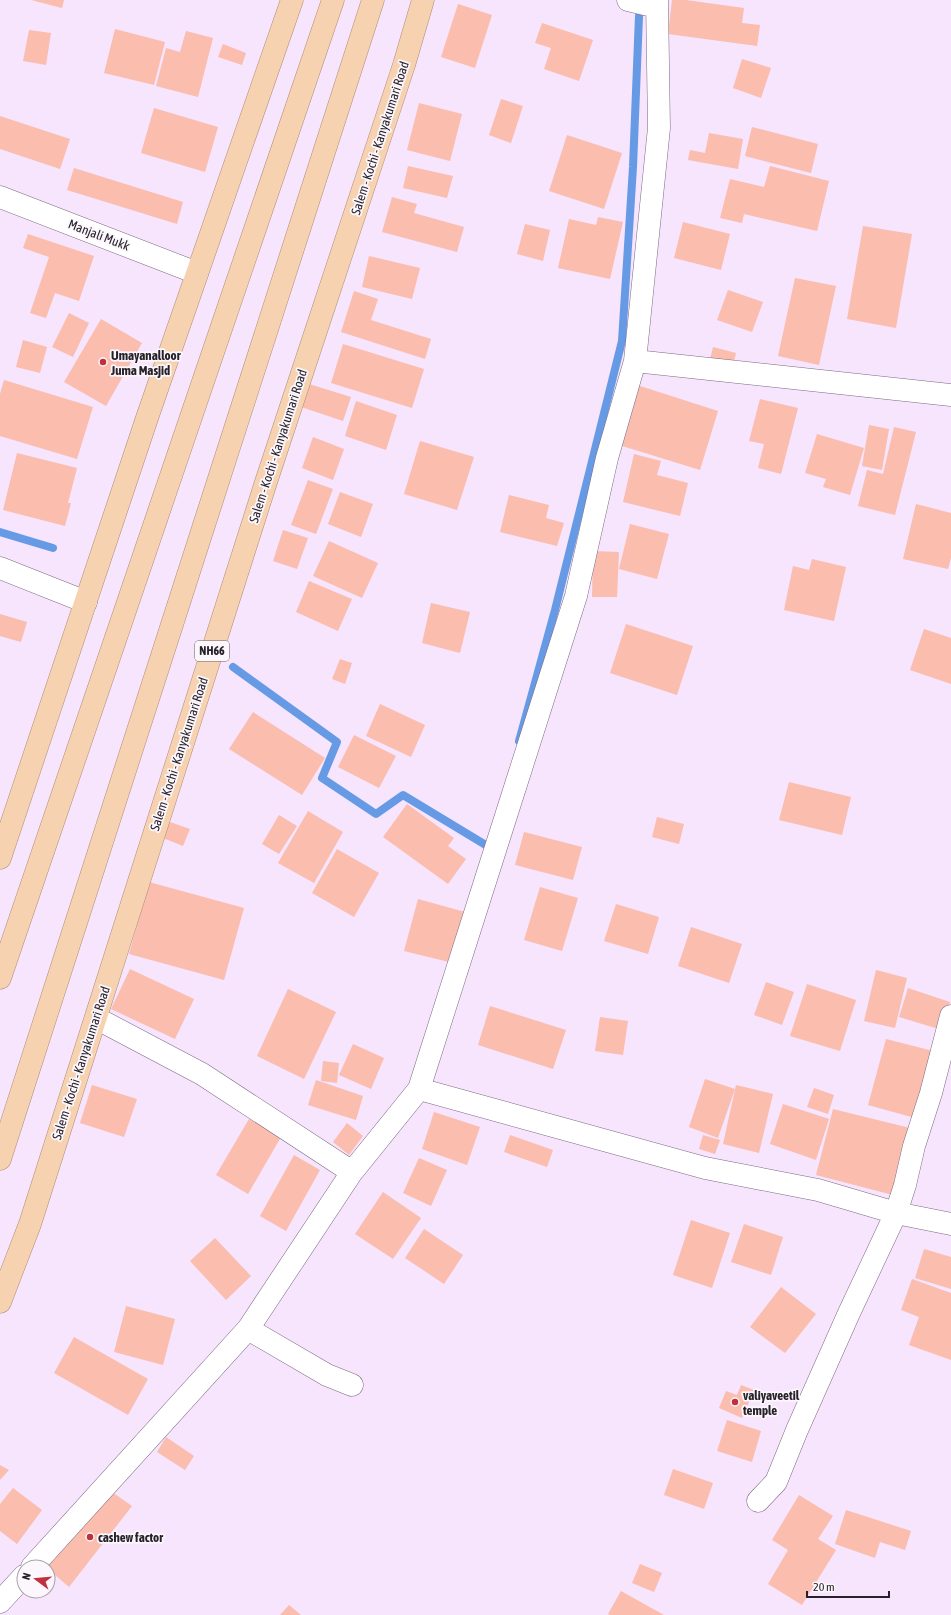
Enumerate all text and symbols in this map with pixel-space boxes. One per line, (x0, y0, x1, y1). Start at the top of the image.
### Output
street label: Salem - Kochi - Kanyakumari Road (348, 59, 412, 217)
street label: Manjali Mukk (66, 216, 132, 254)
place label: Umayanalloor Juma Masjid (110, 348, 182, 378)
marker: Umayanalloor Juma Masjid (98, 357, 108, 367)
street label: Salem - Kochi - Kanyakumari Road (246, 367, 310, 525)
road number: NH66 (195, 641, 229, 661)
street label: Salem - Kochi - Kanyakumari Road (147, 675, 211, 833)
street label: Salem - Kochi - Kanyakumari Road (49, 984, 113, 1142)
place label: valiyaveetil temple (742, 1388, 800, 1418)
marker: valiyaveetil temple (730, 1397, 740, 1407)
place label: cashew factor (98, 1530, 164, 1545)
marker: cashew factor (85, 1532, 95, 1542)
north arrow (16, 1559, 56, 1599)
text: N (20, 1571, 33, 1581)
scale bar (807, 1573, 889, 1599)
text: 20 m (813, 1580, 835, 1594)

